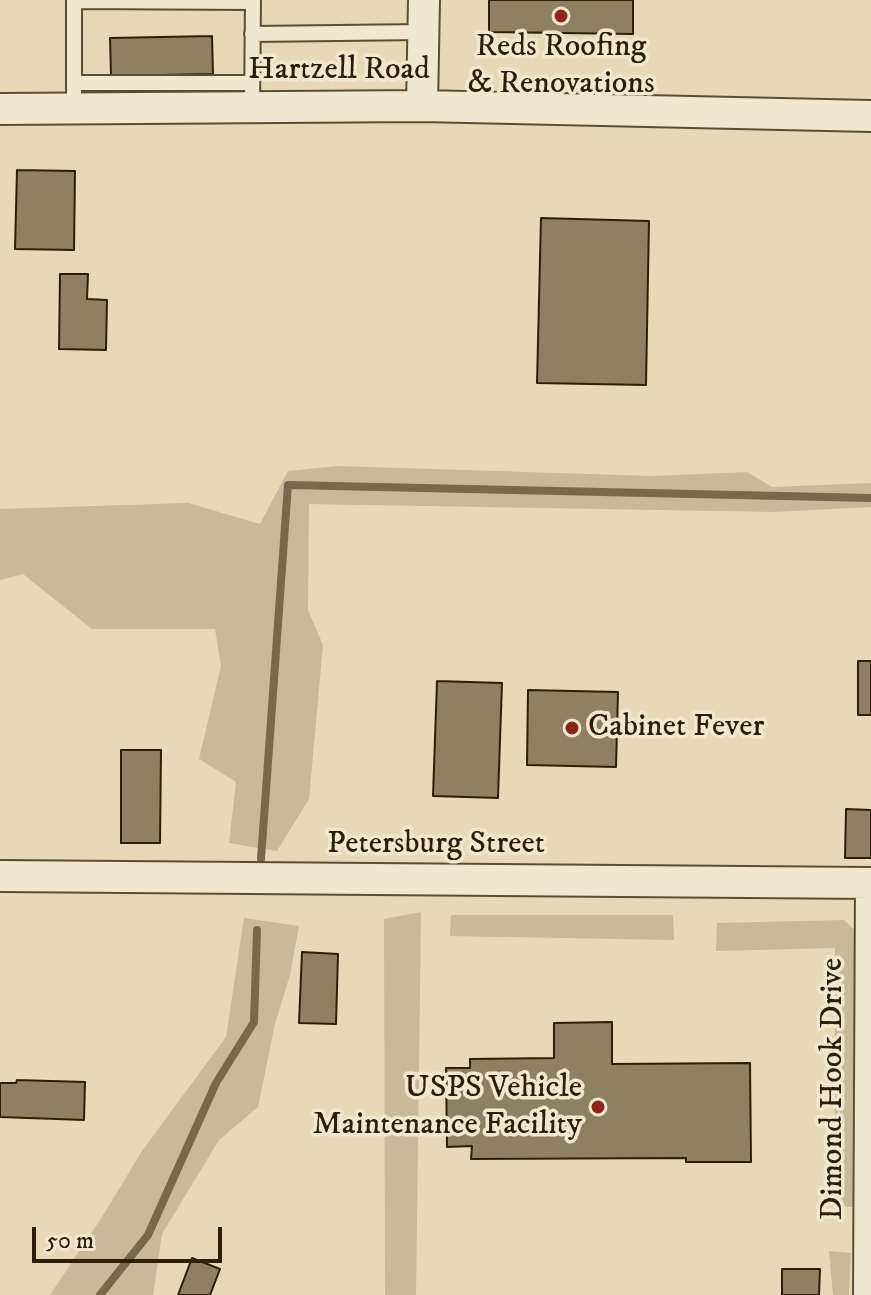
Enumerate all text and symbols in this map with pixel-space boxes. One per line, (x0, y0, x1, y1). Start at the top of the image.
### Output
marker: Reds Roofing & Renovations (552, 7, 570, 25)
place label: Reds Roofing & Renovations (467, 29, 655, 104)
street label: Hartzell Road (248, 52, 430, 90)
place label: Cabinet Fever (588, 709, 764, 747)
marker: Cabinet Fever (563, 719, 581, 737)
street label: Petersburg Street (327, 826, 545, 864)
street label: Dimond Hook Drive (815, 958, 853, 1220)
place label: USPS Vehicle Maintenance Facility (313, 1070, 582, 1145)
marker: USPS Vehicle Maintenance Facility (589, 1098, 607, 1116)
scale bar (36, 1211, 226, 1261)
text: 50 m (46, 1226, 94, 1256)

